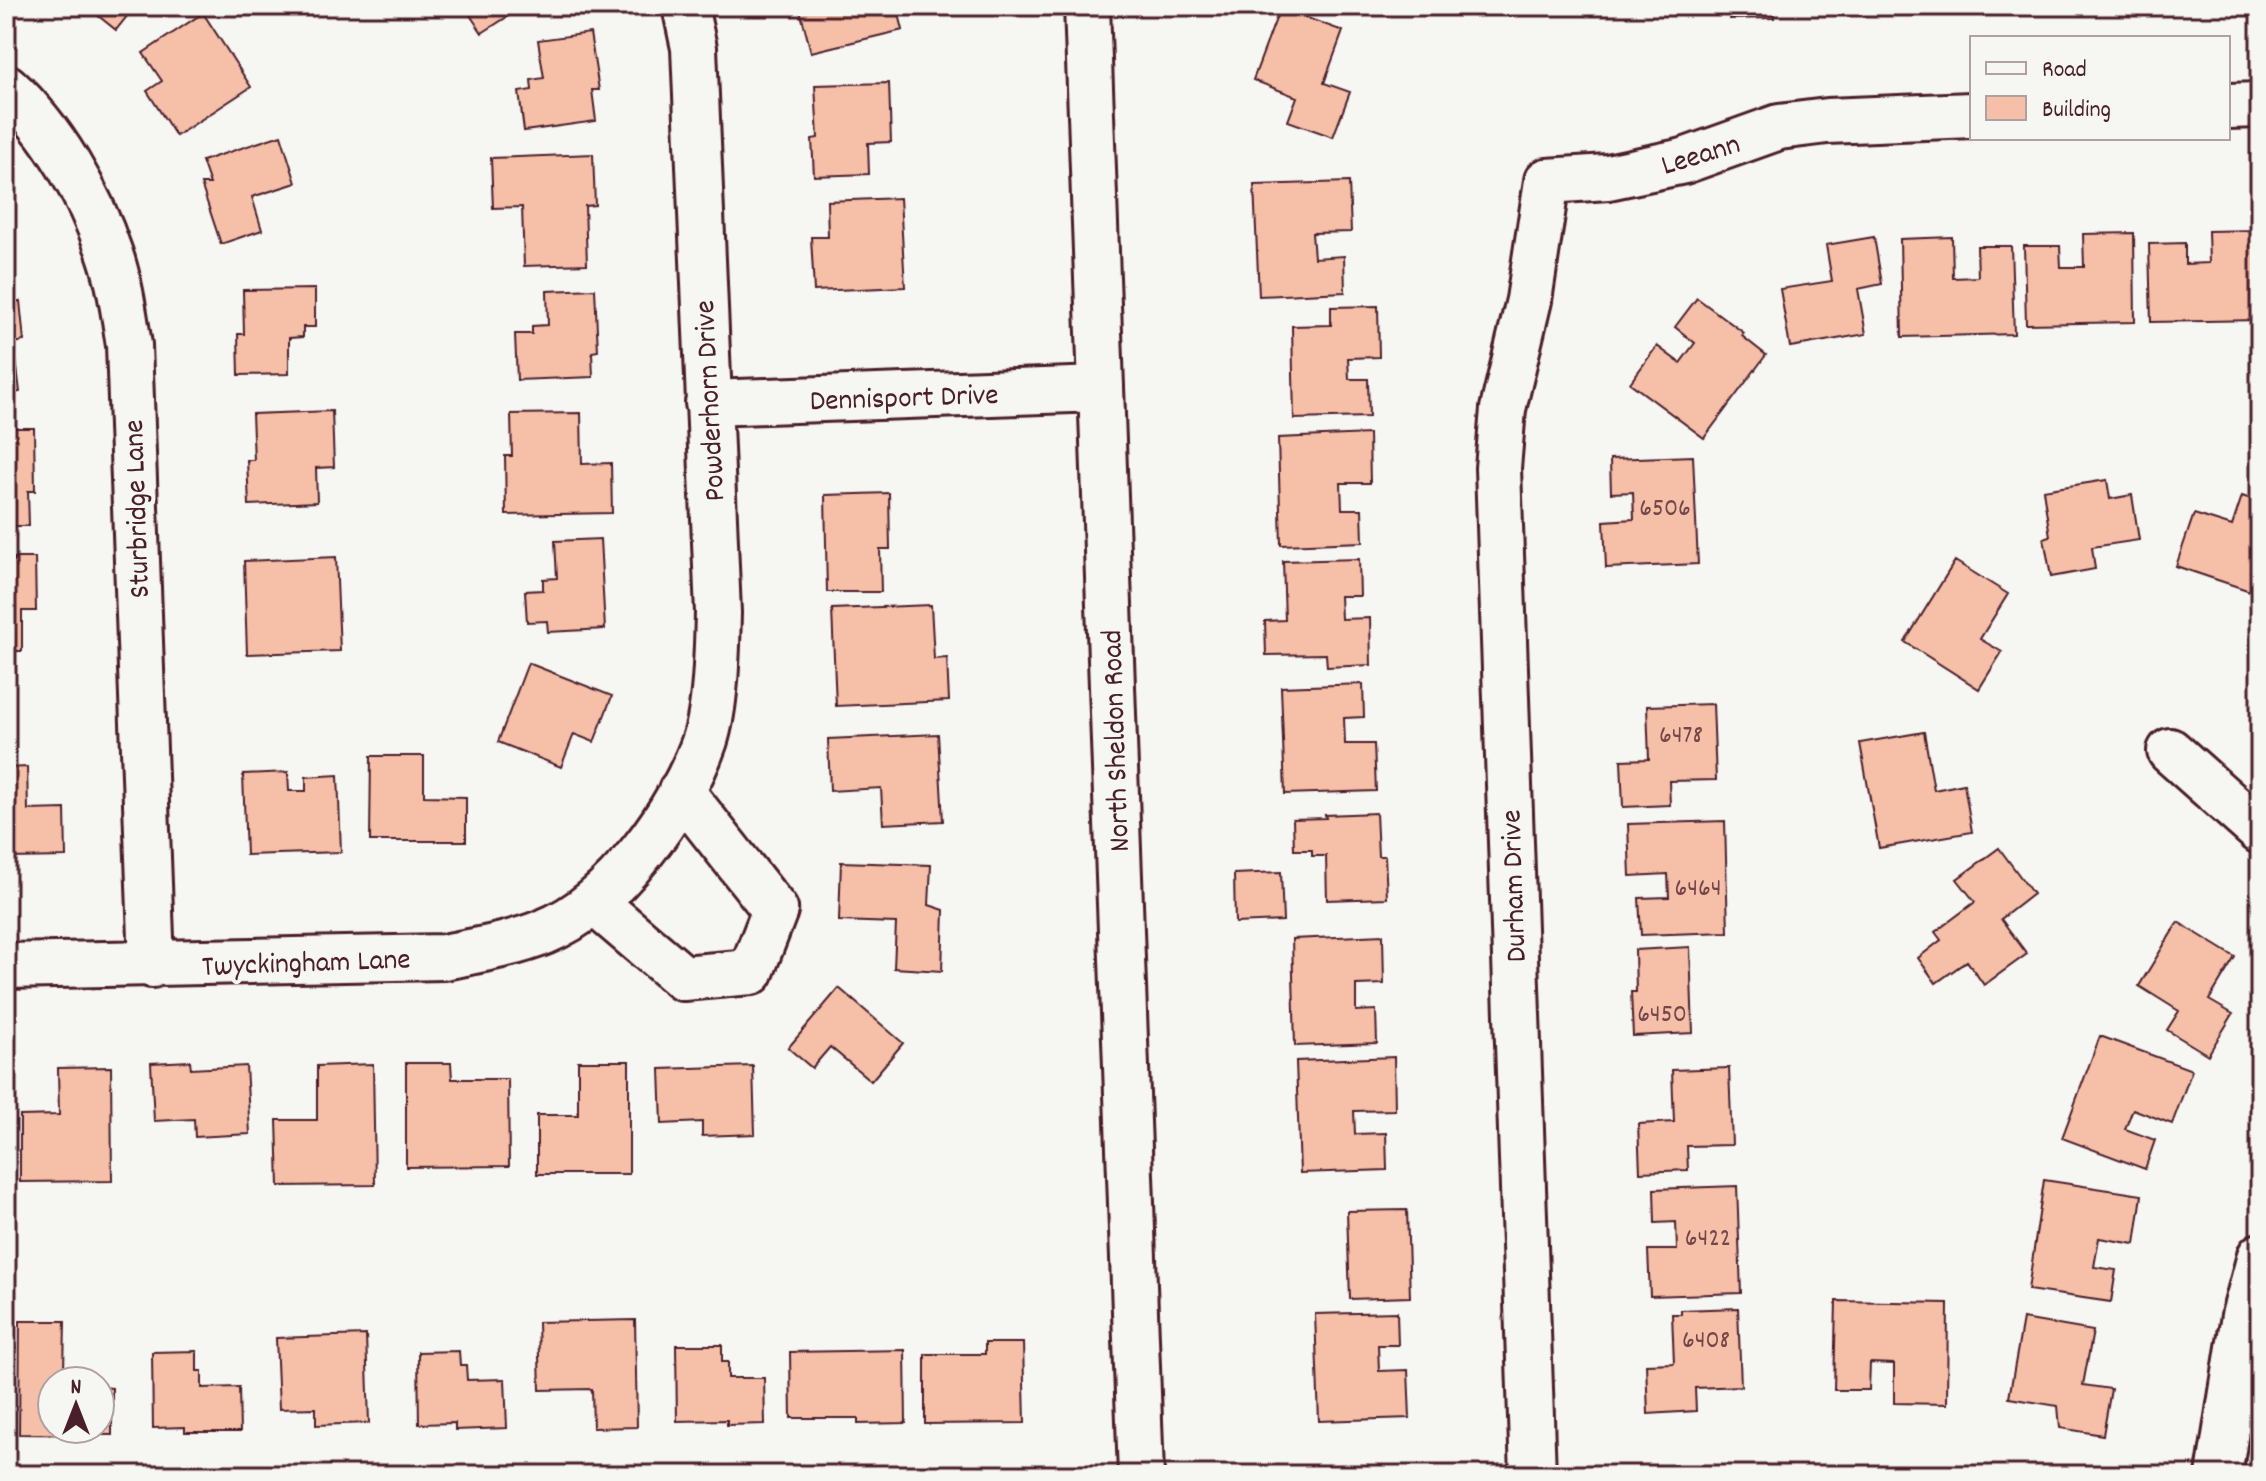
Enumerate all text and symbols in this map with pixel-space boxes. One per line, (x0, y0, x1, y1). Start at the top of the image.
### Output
legend (1970, 36, 2230, 140)
text: Road (2042, 54, 2087, 88)
text: Building (2042, 94, 2111, 128)
street label: Leeann (1657, 125, 1746, 190)
street label: Powderhorn Drive (686, 299, 739, 502)
street label: Dennisport Drive (809, 376, 999, 425)
street label: Sturbridge Lane (115, 419, 164, 599)
house number: 6506 (1639, 491, 1691, 528)
street label: North Sheldon Road (1093, 629, 1144, 853)
house number: 6478 (1659, 718, 1703, 755)
street label: Durham Drive (1492, 809, 1541, 963)
house number: 6464 (1674, 871, 1722, 908)
street label: Twyckingham Lane (201, 940, 411, 991)
house number: 6450 (1637, 997, 1687, 1034)
house number: 6422 (1685, 1221, 1731, 1258)
house number: 6408 (1682, 1323, 1730, 1360)
north arrow (36, 1365, 116, 1445)
text: N (71, 1373, 82, 1404)

